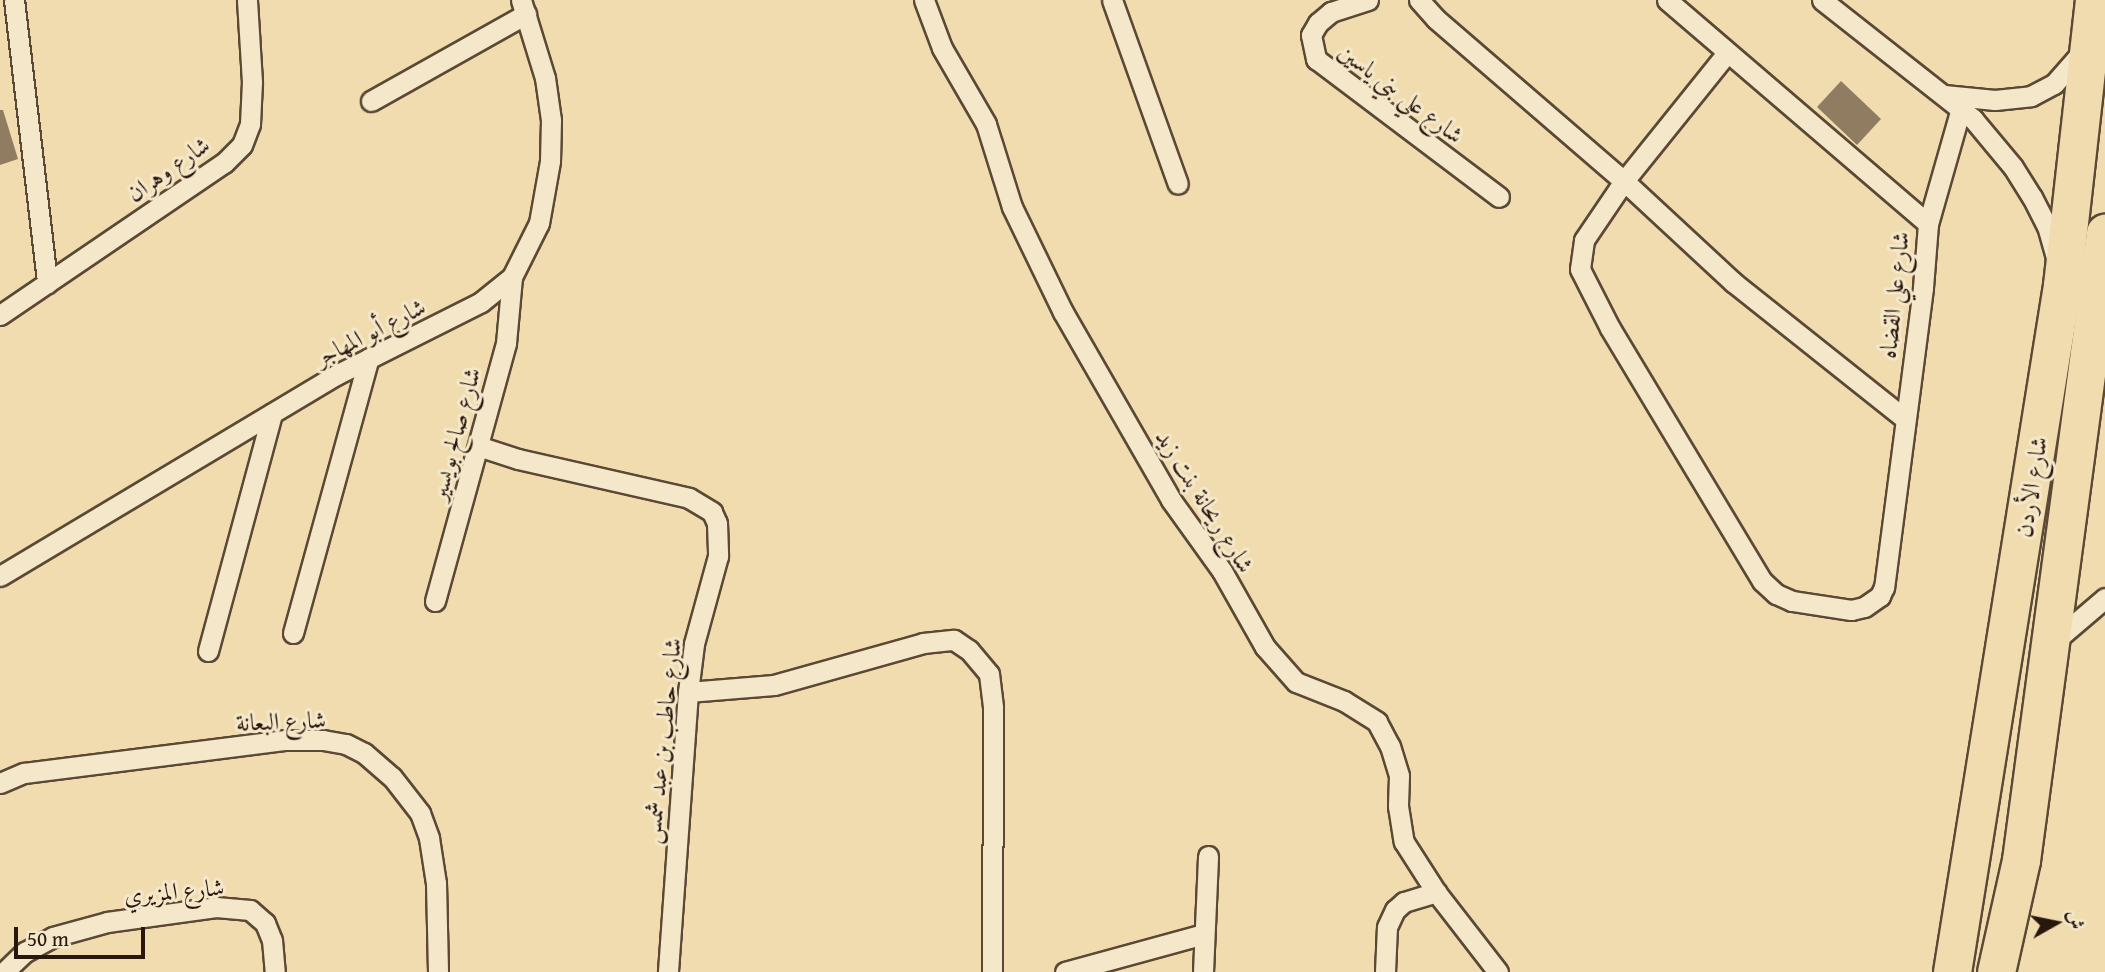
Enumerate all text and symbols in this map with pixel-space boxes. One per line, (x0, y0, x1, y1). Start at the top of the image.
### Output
street label: شارع علي بني ياسين (1333, 37, 1469, 149)
street label: شارع وهران (121, 130, 215, 208)
street label: شارع علي القضاه (1873, 230, 1915, 360)
street label: شارع أبو المهاجر (310, 292, 430, 372)
street label: شارع صالح بويسير (423, 364, 487, 504)
street label: شارع ريحانة بنت زيد (1149, 424, 1261, 578)
street label: شارع الأردن (2009, 435, 2053, 539)
street label: شارع حاطب بن عبد شمس (637, 637, 687, 845)
street label: شارع البعانة (235, 705, 327, 737)
street label: شارع المزيري (123, 872, 225, 910)
north arrow (2021, 888, 2091, 958)
text: ش (2061, 908, 2092, 931)
scale bar (18, 912, 149, 956)
text: 50 m (27, 923, 69, 954)

